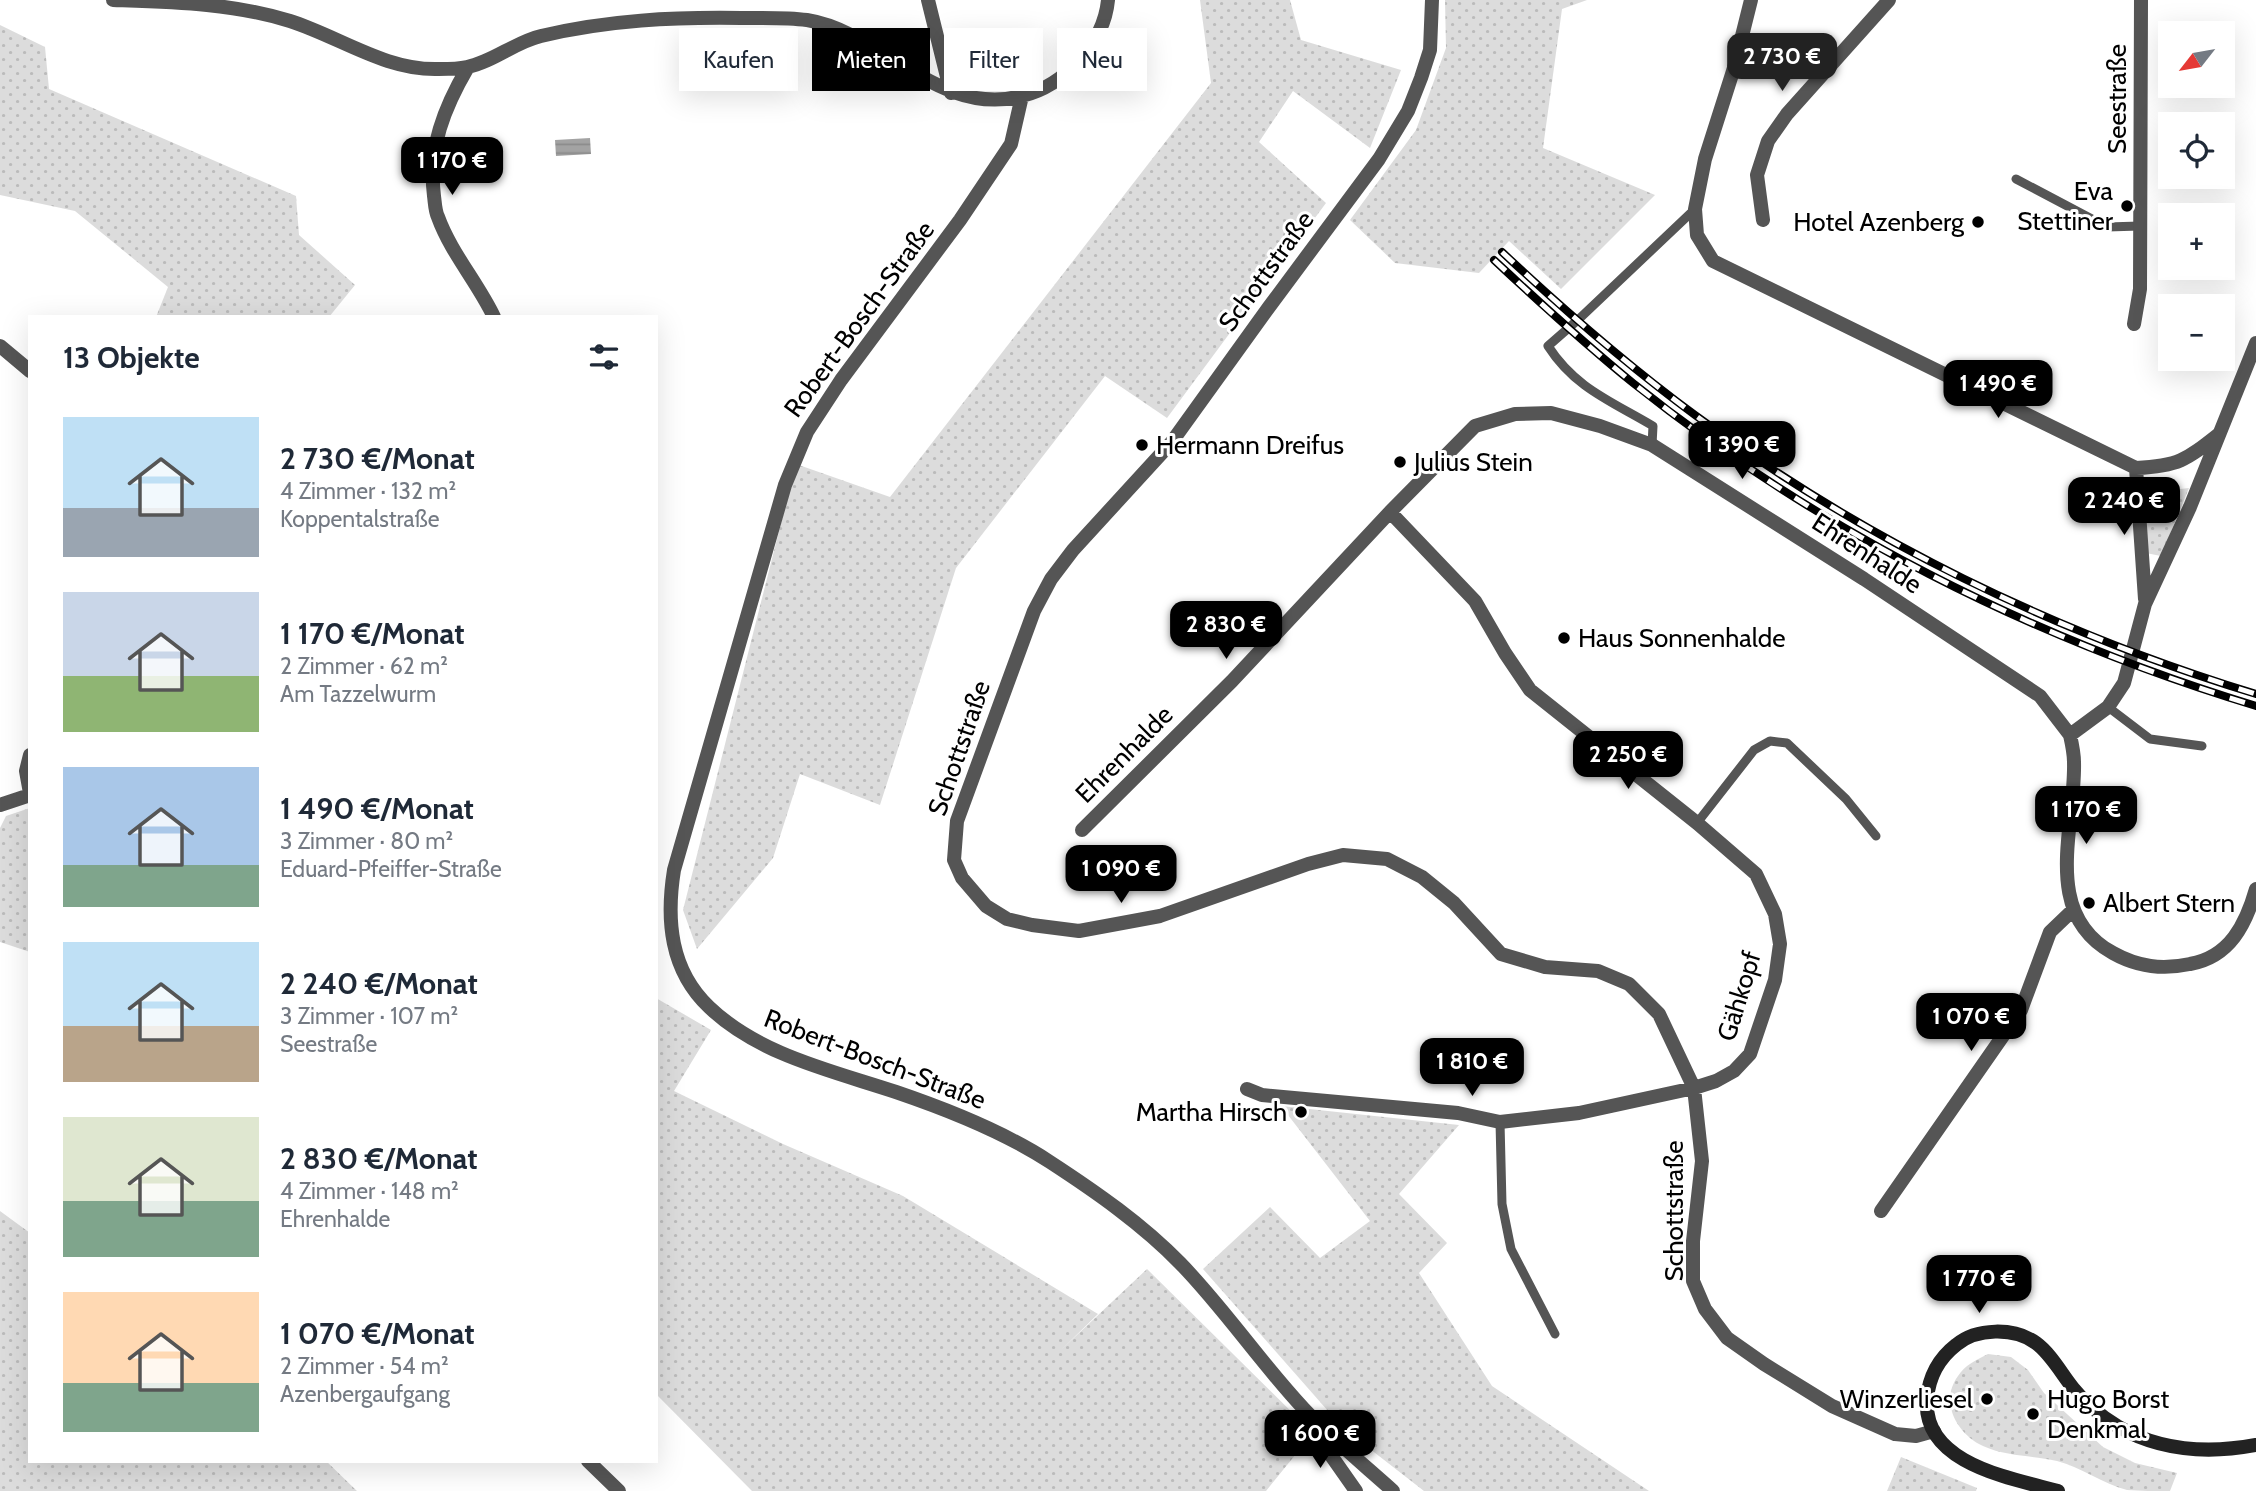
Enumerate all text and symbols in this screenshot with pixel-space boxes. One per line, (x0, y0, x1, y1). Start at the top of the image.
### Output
north arrow (2158, 21, 2235, 98)
map controls (2158, 21, 2235, 371)
chip: Kaufen (679, 28, 798, 91)
chip: Mieten (812, 28, 930, 91)
chip: Filter (944, 28, 1043, 91)
chip: Neu (1057, 28, 1147, 91)
pin: 2 730 € (1717, 34, 1847, 93)
text: 2 730 € (1743, 42, 1821, 70)
street label: Seestraße (2101, 44, 2133, 154)
button: locate (2158, 112, 2235, 189)
pin: 1 170 € (387, 138, 517, 197)
text: 1 170 € (417, 146, 487, 174)
place label: Eva Stettiner (2017, 175, 2114, 237)
marker: Eva Stettiner (2119, 198, 2135, 214)
button: + (2158, 203, 2235, 280)
street label: Schottstraße (1212, 205, 1320, 337)
place label: Hotel Azenberg (1793, 206, 1965, 238)
marker: Hotel Azenberg (1970, 214, 1986, 230)
street label: Robert-Bosch-Straße (777, 215, 941, 423)
button: − (2158, 294, 2235, 371)
icon: filters (585, 338, 623, 376)
text: 13 Objekte (63, 339, 200, 376)
pin: 1 490 € (1933, 360, 2063, 420)
text: 1 490 € (1959, 369, 2037, 397)
pin: 1 390 € (1677, 421, 1807, 481)
place label: Hermann Dreifus (1156, 429, 1344, 461)
text: 1 390 € (1704, 430, 1780, 458)
marker: Hermann Dreifus (1134, 437, 1150, 453)
text: 2 730 €/Monat (280, 440, 475, 477)
icon: home (119, 445, 203, 529)
place label: Julius Stein (1413, 446, 1533, 478)
marker: Julius Stein (1392, 454, 1408, 470)
text: 4 Zimmer · 132 m² (280, 477, 456, 505)
pin: 2 240 € (2059, 477, 2189, 537)
text: 2 240 € (2084, 486, 2164, 514)
text: Koppentalstraße (280, 505, 440, 533)
street label: Ehrenhalde (1806, 506, 1928, 600)
pin: 2 830 € (1161, 602, 1291, 661)
text: 2 830 € (1186, 610, 1266, 638)
text: 1 170 €/Monat (280, 615, 465, 652)
icon: home (119, 620, 203, 704)
place label: Haus Sonnenhalde (1578, 622, 1786, 654)
marker: Haus Sonnenhalde (1556, 630, 1572, 646)
text: 2 Zimmer · 62 m² (280, 652, 448, 680)
street label: Schottstraße (921, 676, 997, 820)
text: Am Tazzelwurm (280, 680, 436, 708)
street label: Ehrenhalde (1069, 699, 1179, 809)
pin: 2 250 € (1563, 732, 1693, 791)
text: 2 250 € (1589, 740, 1667, 768)
pin: 1 170 € (2021, 786, 2151, 846)
text: 1 490 €/Monat (280, 790, 474, 827)
icon: home (119, 795, 203, 879)
text: 1 170 € (2051, 795, 2121, 823)
text: 3 Zimmer · 80 m² (280, 827, 453, 855)
pin: 1 090 € (1056, 846, 1186, 905)
text: 1 090 € (1082, 854, 1160, 882)
text: Eduard-Pfeiffer-Straße (280, 855, 502, 883)
place label: Albert Stern (2103, 887, 2235, 919)
marker: Albert Stern (2081, 895, 2097, 911)
street label: Gähkopf (1710, 947, 1768, 1045)
text: 2 240 €/Monat (280, 965, 478, 1002)
icon: home (119, 970, 203, 1054)
pin: 1 070 € (1906, 993, 2036, 1053)
text: 3 Zimmer · 107 m² (280, 1002, 458, 1030)
street label: Robert-Bosch-Straße (760, 1002, 990, 1116)
text: 1 070 € (1932, 1002, 2010, 1030)
text: Seestraße (280, 1030, 377, 1058)
pin: 1 810 € (1407, 1038, 1537, 1098)
text: 1 810 € (1436, 1047, 1508, 1075)
place label: Martha Hirsch (1136, 1096, 1287, 1128)
marker: Martha Hirsch (1293, 1104, 1309, 1120)
text: 2 830 €/Monat (280, 1140, 478, 1177)
street label: Schottstraße (1658, 1141, 1690, 1281)
icon: home (119, 1145, 203, 1229)
text: 4 Zimmer · 148 m² (280, 1177, 459, 1205)
text: Ehrenhalde (280, 1205, 390, 1233)
pin: 1 770 € (1914, 1256, 2044, 1315)
text: 1 770 € (1942, 1264, 2016, 1292)
text: 1 070 €/Monat (280, 1315, 475, 1352)
icon: home (119, 1320, 203, 1404)
text: 2 Zimmer · 54 m² (280, 1352, 449, 1380)
text: Azenbergaufgang (280, 1380, 450, 1408)
place label: Winzerliesel (1840, 1383, 1973, 1415)
place label: Hugo Borst Denkmal (2047, 1383, 2170, 1445)
marker: Winzerliesel (1979, 1391, 1995, 1407)
marker: Hugo Borst Denkmal (2025, 1406, 2041, 1422)
pin: 1 600 € (1255, 1410, 1385, 1470)
text: 1 600 € (1281, 1419, 1359, 1447)

